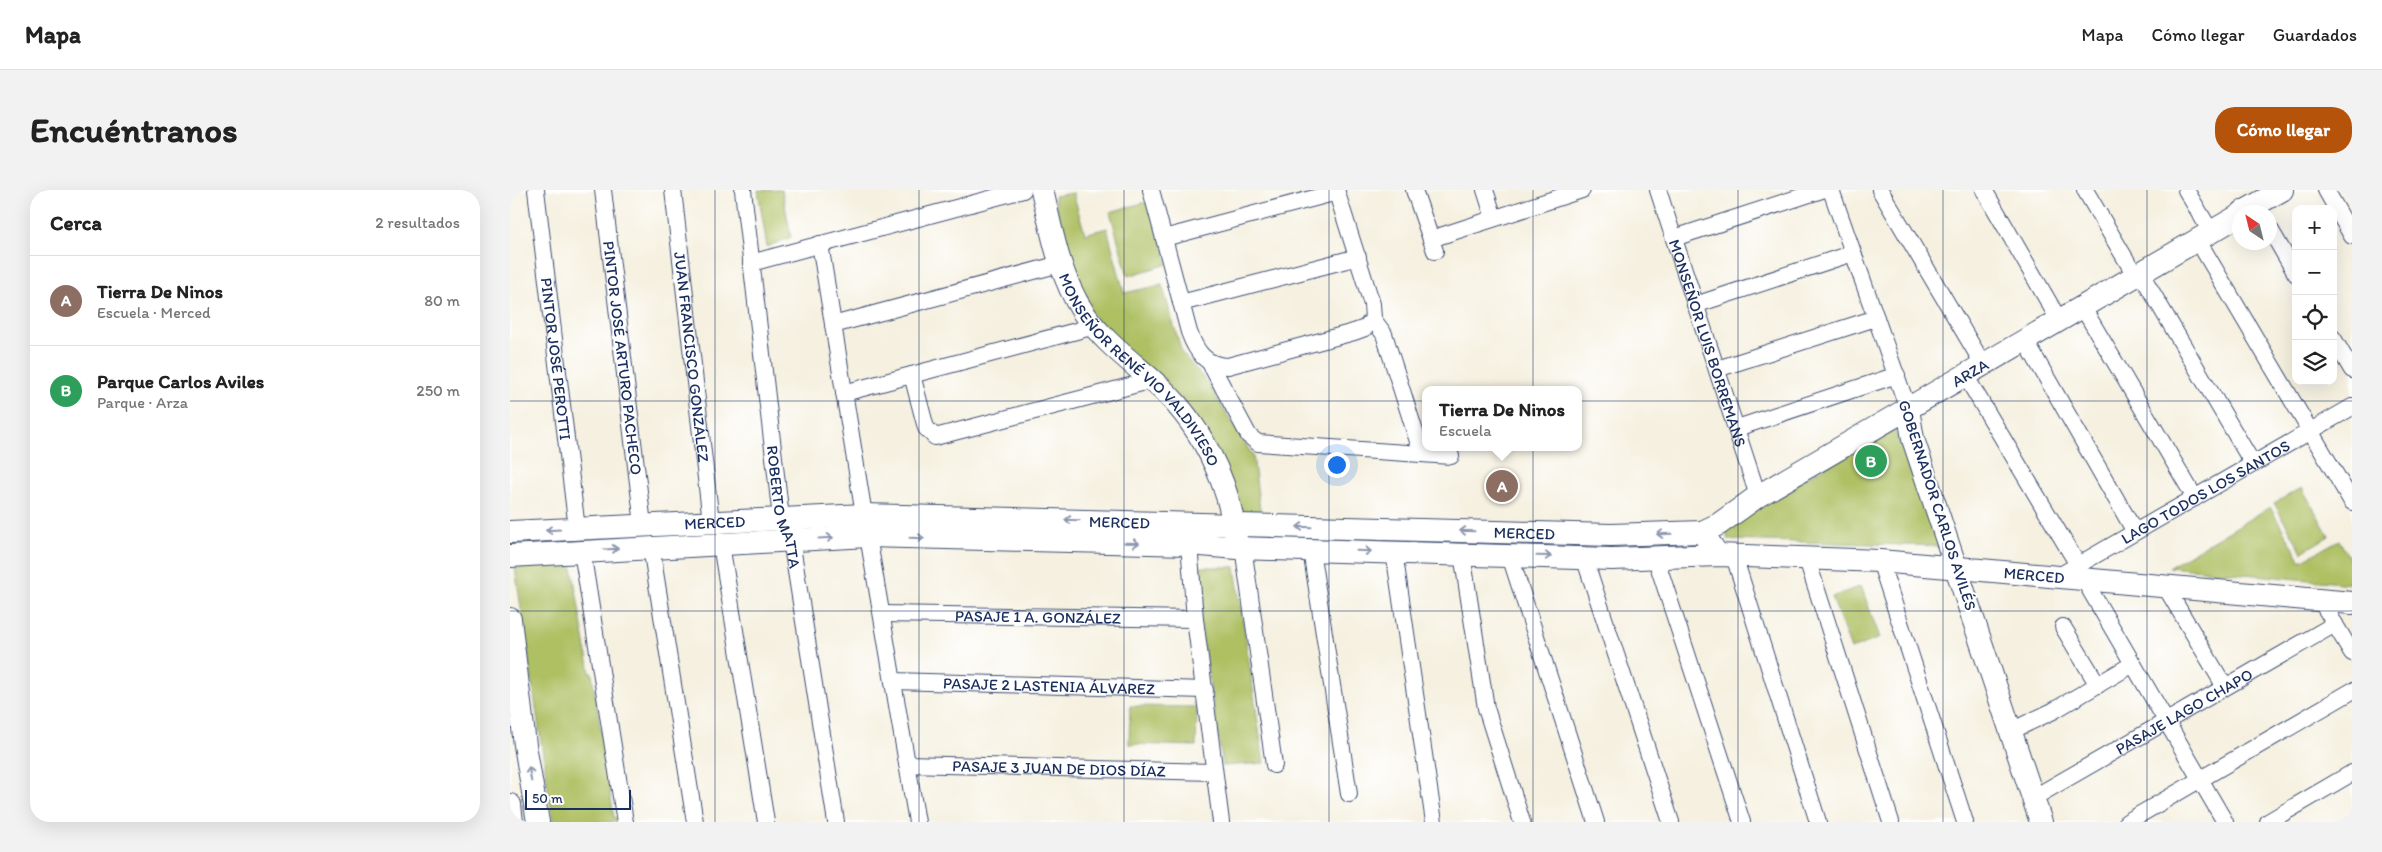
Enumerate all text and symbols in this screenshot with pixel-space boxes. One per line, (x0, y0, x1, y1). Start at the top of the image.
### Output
text: Mapa (25, 20, 81, 49)
text: Mapa (2082, 24, 2123, 46)
text: Cómo llegar (2151, 24, 2245, 46)
text: Guardados (2273, 24, 2357, 46)
button: Cómo llegar (2215, 107, 2352, 153)
text: Encuéntranos (30, 109, 238, 151)
north arrow (2232, 205, 2277, 250)
map controls (2292, 205, 2337, 385)
button: + (2292, 205, 2337, 250)
text: Cerca (50, 210, 102, 235)
text: 2 resultados (375, 213, 460, 232)
street label: MONSEÑOR LUIS BORREMANS (1665, 237, 1750, 449)
street label: PINTOR JOSÉ ARTURO PACHECO (599, 240, 646, 476)
button: − (2292, 250, 2337, 295)
street label: JUAN FRANCISCO GONZÁLEZ (670, 251, 713, 463)
street label: MONSEÑOR RENÉ VIO VALDIVIESO (1055, 270, 1223, 469)
street label: PINTOR JOSÉ PEROTTI (537, 276, 575, 441)
text: Tierra De Ninos (97, 280, 223, 303)
text: A (61, 291, 71, 310)
text: 80 m (424, 291, 460, 310)
button: locate (2292, 295, 2337, 340)
text: Escuela · Merced (97, 303, 211, 322)
button: layers (2292, 340, 2337, 385)
street label: ARZA (1948, 355, 1992, 391)
text: Parque Carlos Aviles (97, 370, 264, 393)
text: B (61, 381, 71, 400)
text: 250 m (416, 381, 460, 400)
popup (1422, 386, 1582, 451)
text: Parque · Arza (97, 393, 188, 412)
text: Tierra De Ninos (1439, 398, 1565, 421)
street label: GOBERNADOR CARLOS AVILÉS (1894, 398, 1981, 613)
text: Escuela (1439, 421, 1492, 440)
street label: LAGO TODOS LOS SANTOS (2118, 436, 2293, 548)
pin: B (1855, 442, 1887, 480)
street label: ROBERTO MATTA (763, 444, 804, 570)
your location (1324, 452, 1350, 478)
pin: A (1486, 467, 1518, 505)
street label: MERCED (684, 512, 746, 534)
street label: MERCED (1089, 512, 1151, 533)
one-way arrow (1064, 515, 1080, 525)
one-way arrow (1297, 522, 1313, 531)
street label: MERCED (1493, 523, 1556, 544)
one-way arrow (545, 525, 561, 534)
one-way arrow (1459, 527, 1475, 536)
one-way arrow (1656, 530, 1672, 539)
one-way arrow (909, 533, 925, 542)
one-way arrow (817, 534, 833, 543)
one-way arrow (1124, 538, 1140, 548)
one-way arrow (603, 545, 619, 554)
one-way arrow (1356, 546, 1372, 556)
one-way arrow (1536, 551, 1552, 561)
street label: MERCED (2003, 563, 2066, 587)
street label: PASAJE 1 A. GONZÁLEZ (955, 606, 1121, 628)
street label: PASAJE LAGO CHAPO (2112, 665, 2256, 759)
street label: PASAJE 2 LASTENIA ÁLVAREZ (943, 673, 1155, 699)
street label: PASAJE 3 JUAN DE DIOS DÍAZ (952, 756, 1166, 781)
one-way arrow (525, 766, 535, 782)
scale bar (525, 787, 631, 810)
text: 50 m (532, 790, 563, 807)

